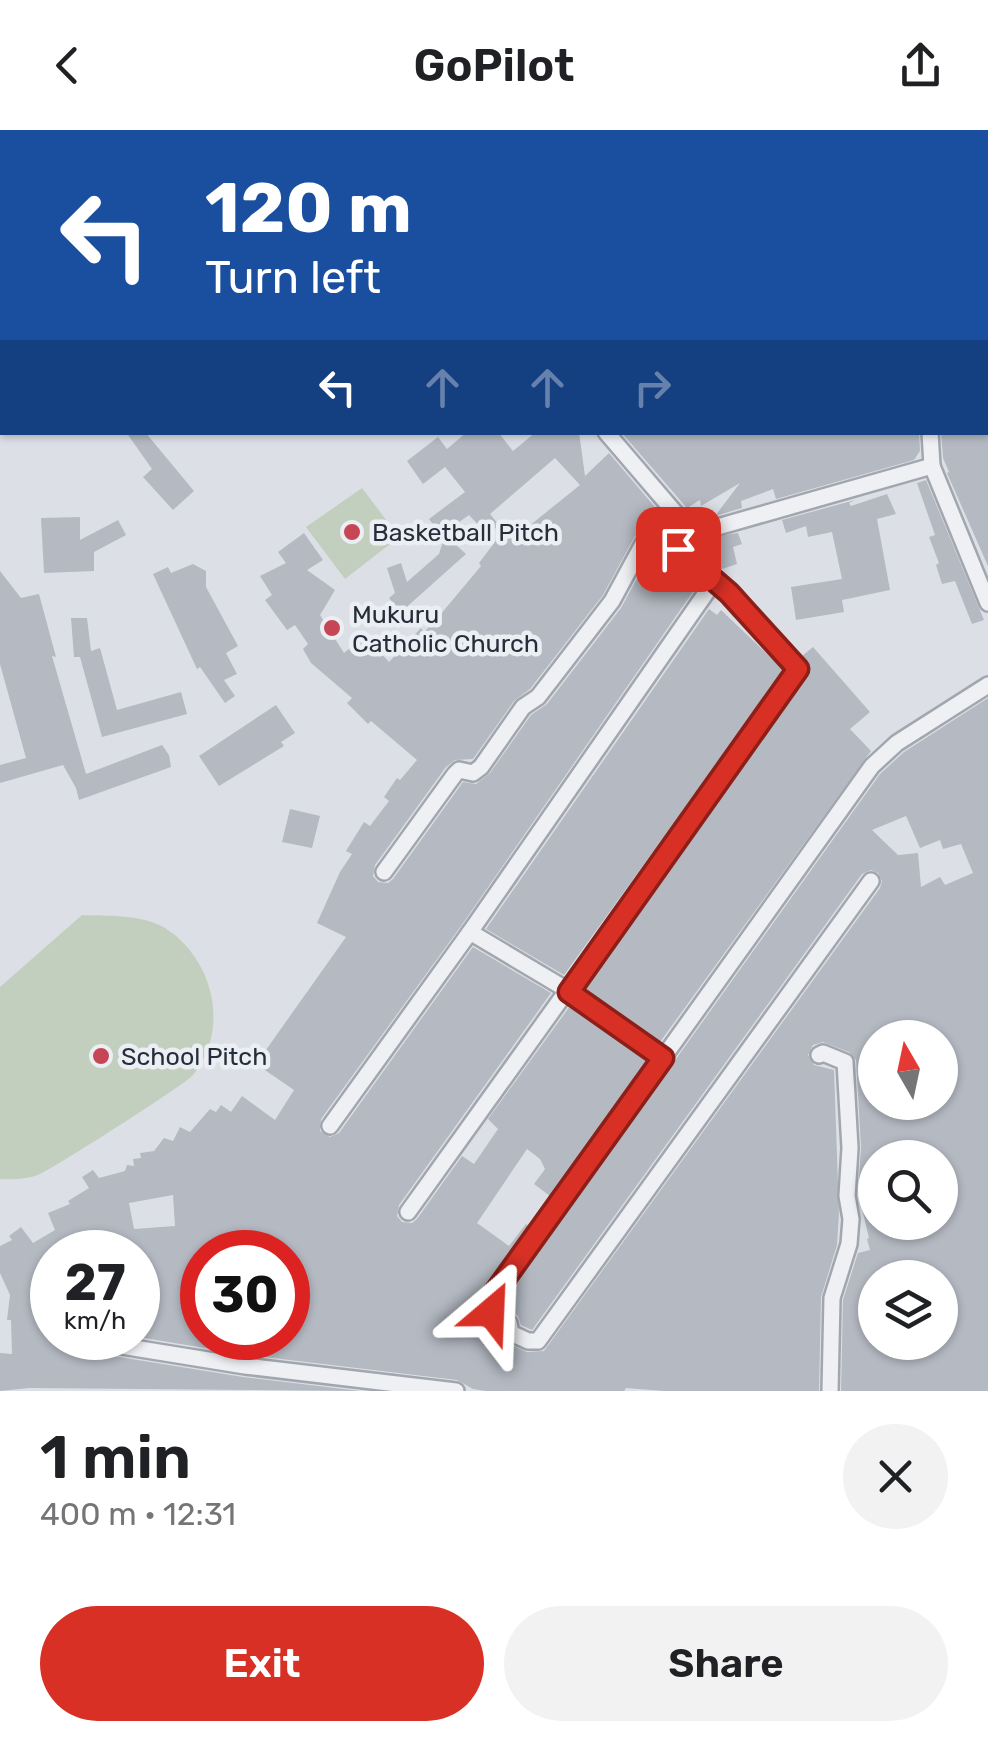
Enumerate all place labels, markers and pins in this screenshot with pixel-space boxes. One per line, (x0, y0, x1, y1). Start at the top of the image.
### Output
pin (636, 507, 721, 592)
place label: Basketball Pitch (372, 518, 559, 547)
marker: Basketball Pitch (341, 521, 363, 543)
place label: Mukuru Catholic Church (352, 600, 539, 658)
marker: Mukuru Catholic Church (321, 617, 343, 639)
place label: School Pitch (121, 1042, 267, 1071)
marker: School Pitch (90, 1045, 112, 1067)

